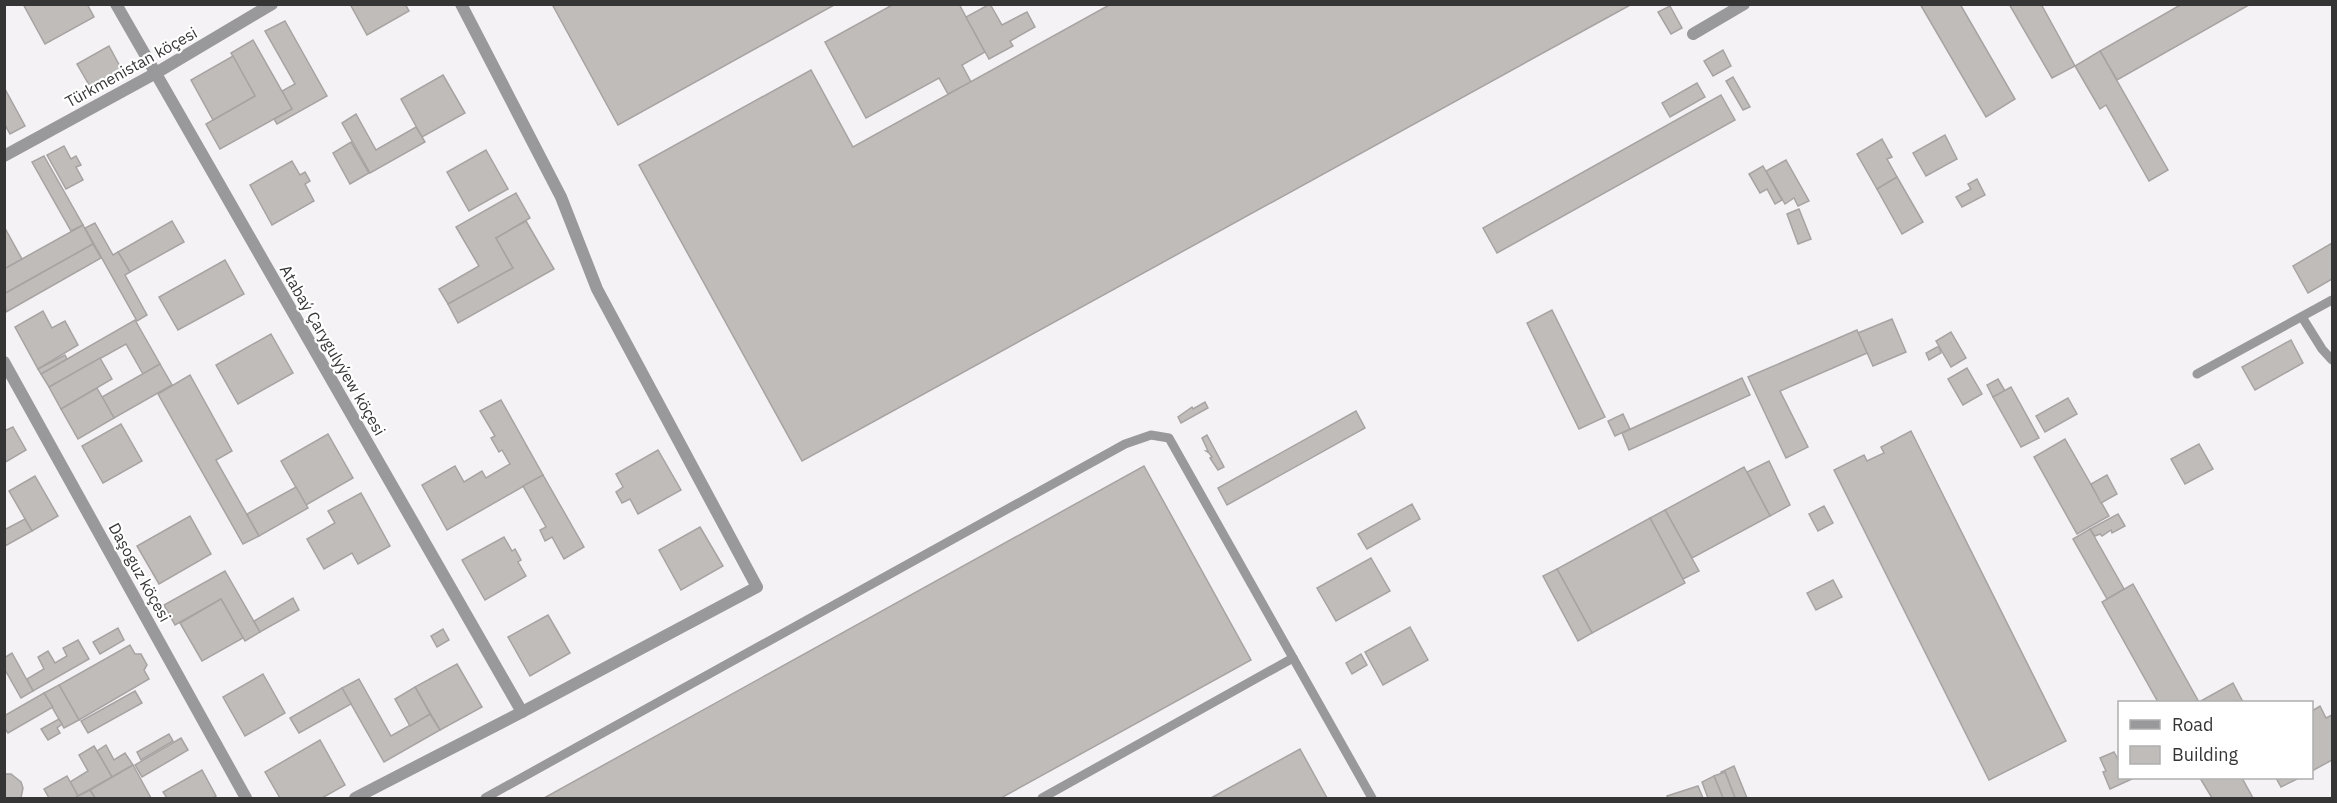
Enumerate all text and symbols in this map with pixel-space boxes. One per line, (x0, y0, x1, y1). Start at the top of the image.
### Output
street label: Türkmenistan köçesi (61, 22, 201, 112)
street label: Atabaý Çarygulyýew köçesi (276, 261, 390, 439)
street label: Daşoguz köçesi (105, 519, 175, 625)
legend (2118, 701, 2313, 779)
text: Road (2172, 713, 2213, 736)
text: Building (2172, 743, 2239, 766)

